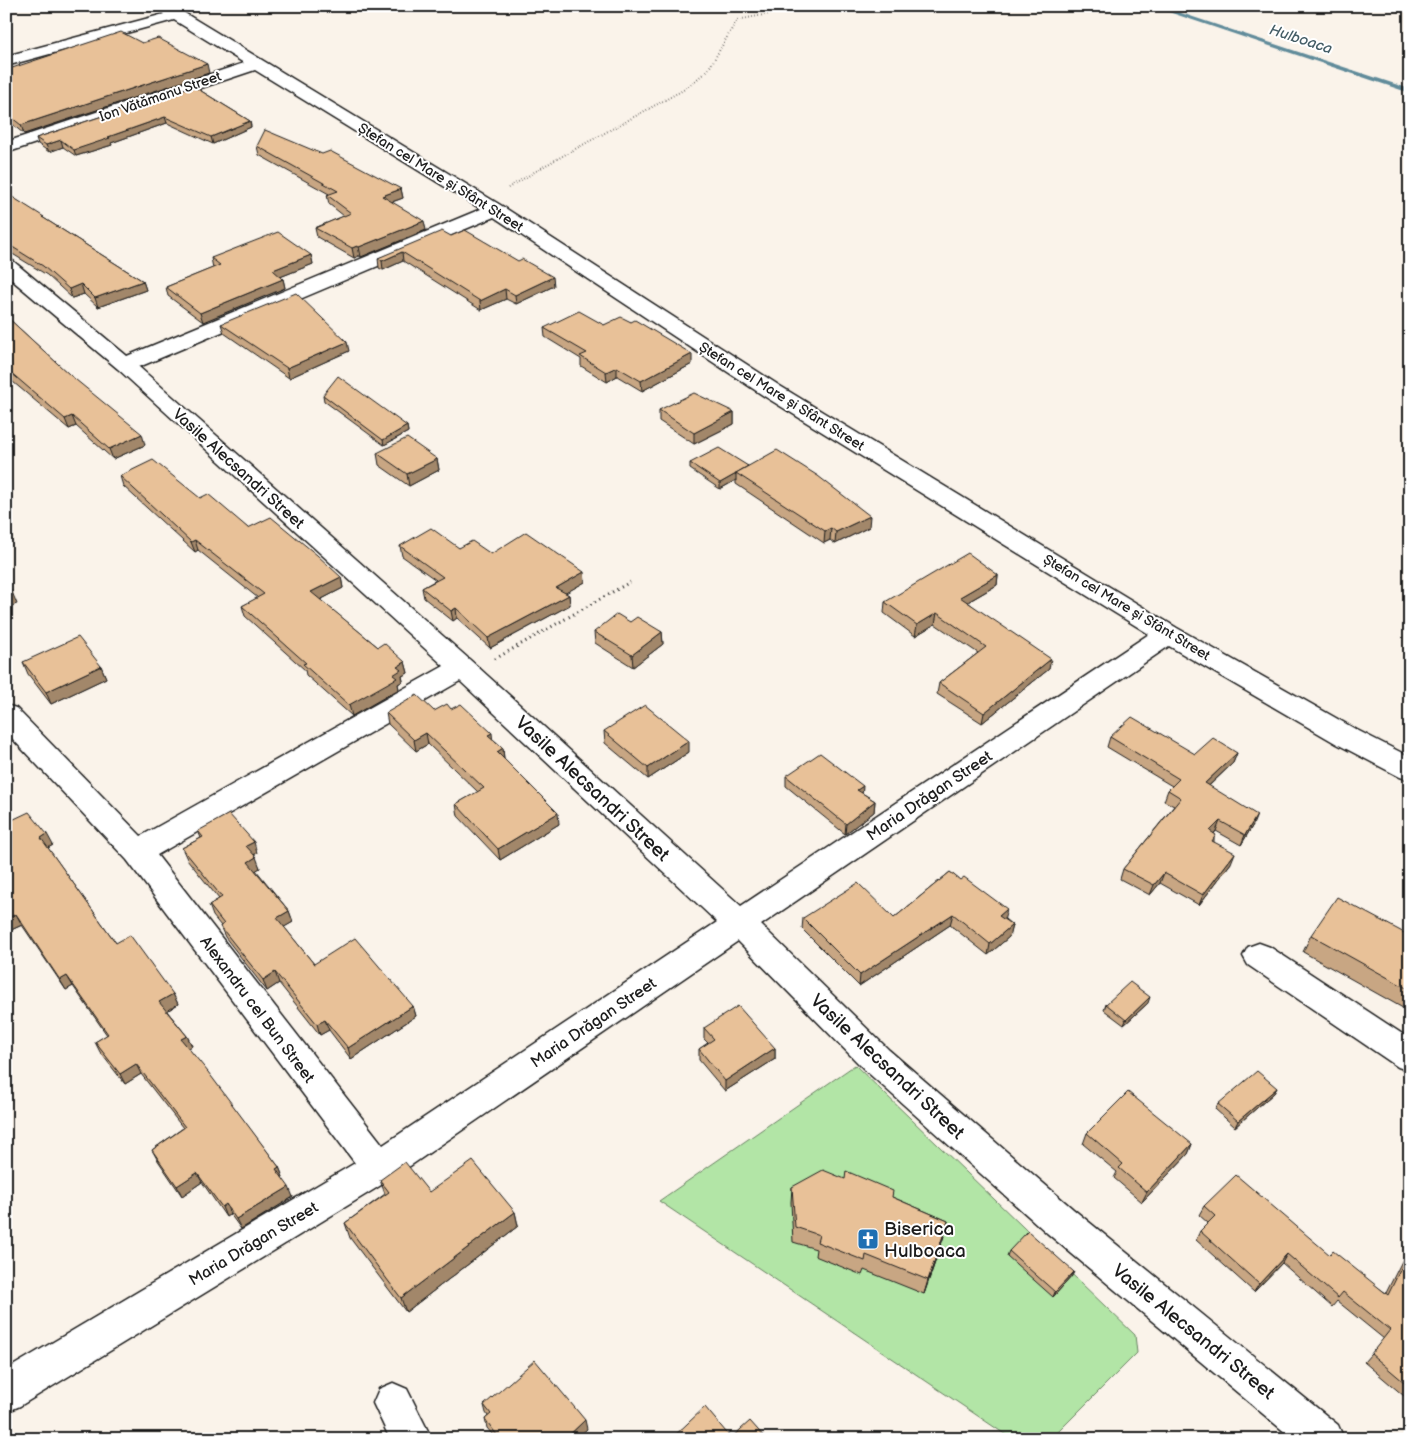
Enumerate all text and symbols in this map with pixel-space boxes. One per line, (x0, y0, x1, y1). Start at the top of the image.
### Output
water label: Hulboaca (1267, 20, 1335, 59)
street label: Ion Vătămanu Street (97, 67, 224, 125)
street label: Ștefan cel Mare și Sfânt Street (355, 119, 527, 236)
street label: Ștefan cel Mare și Sfânt Street (696, 338, 868, 455)
street label: Vasile Alecsandri Street (168, 405, 308, 533)
street label: Ștefan cel Mare și Sfânt Street (1040, 551, 1214, 664)
street label: Vasile Alecsandri Street (510, 712, 674, 867)
street label: Maria Drăgan Street (864, 747, 996, 845)
street label: Alexandru cel Bun Street (196, 933, 318, 1087)
street label: Maria Drăgan Street (528, 974, 660, 1072)
street label: Vasile Alecsandri Street (805, 990, 969, 1145)
street label: Maria Drăgan Street (186, 1198, 322, 1290)
place label: Biserica Hulboaca (884, 1218, 966, 1263)
church icon: Biserica Hulboaca (856, 1227, 880, 1251)
street label: Vasile Alecsandri Street (1107, 1260, 1279, 1405)

